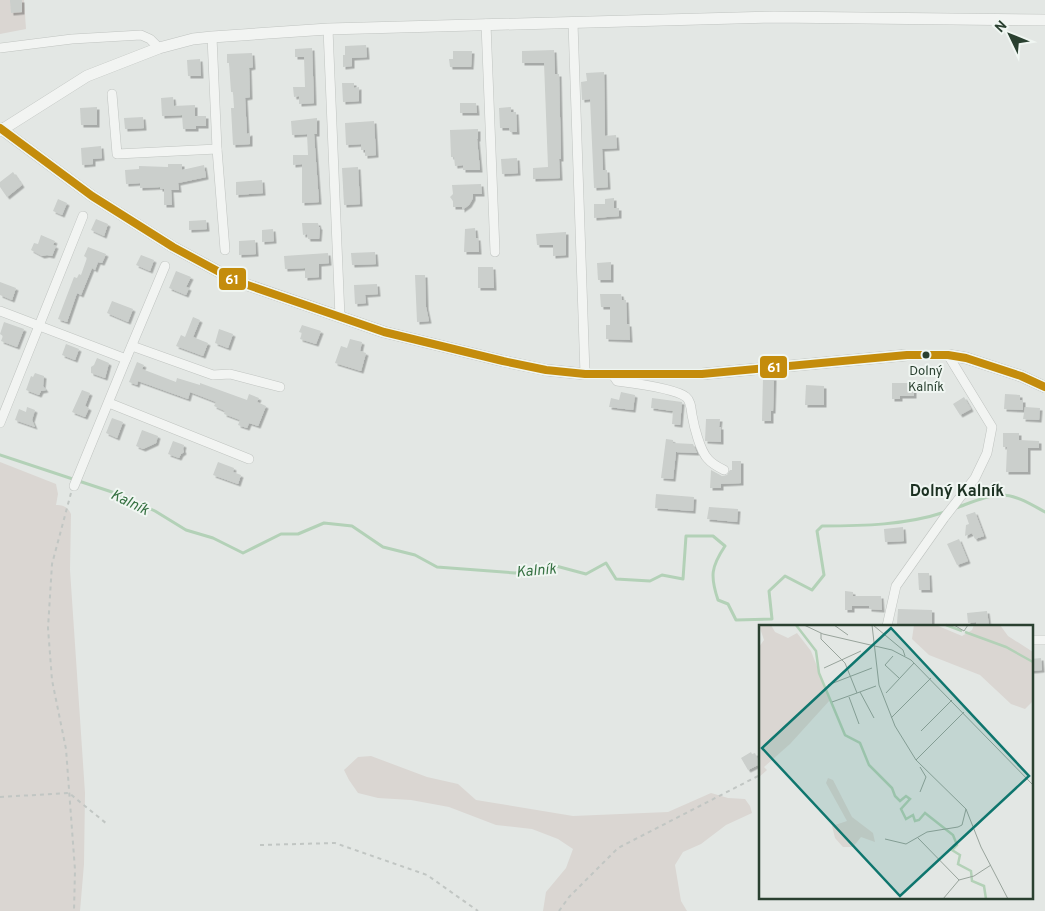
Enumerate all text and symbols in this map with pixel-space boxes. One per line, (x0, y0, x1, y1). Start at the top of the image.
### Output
north arrow (985, 10, 1035, 60)
text: N (992, 18, 1011, 37)
line badge: 61 (218, 267, 247, 291)
text: 61 (225, 272, 239, 289)
marker: Dolný Kalník (921, 350, 931, 360)
line badge: 61 (759, 355, 788, 379)
text: 61 (767, 360, 781, 377)
place label: Dolný Kalník (908, 364, 944, 396)
district label: Dolný Kalník (910, 482, 1004, 502)
water label: Kalník (107, 486, 152, 521)
water label: Kalník (515, 560, 557, 583)
inset map (759, 625, 1032, 898)

